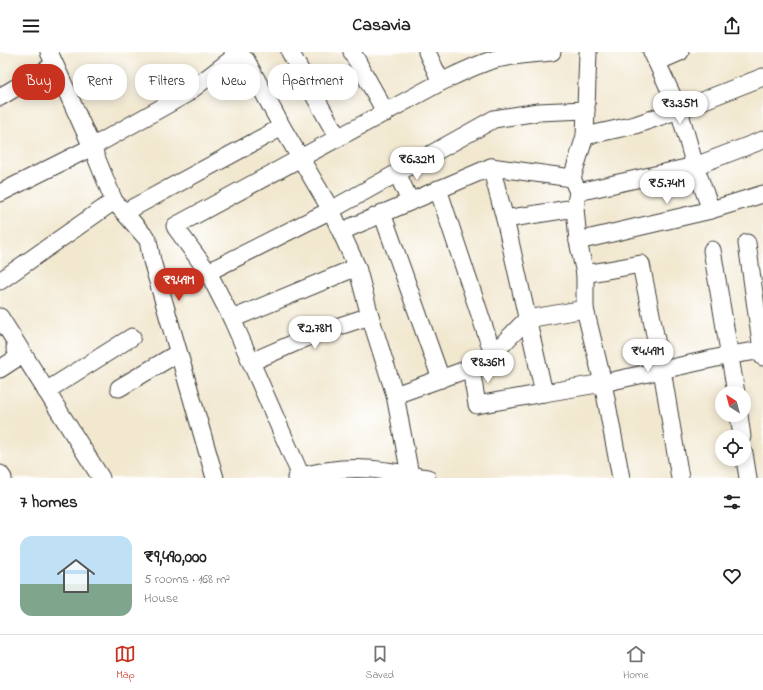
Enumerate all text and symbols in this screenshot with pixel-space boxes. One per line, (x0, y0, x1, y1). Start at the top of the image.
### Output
text: Casavia (352, 13, 411, 39)
icon: menu (20, 15, 42, 37)
icon: share (721, 15, 743, 37)
chip: Buy (12, 64, 65, 100)
chip: Rent (73, 64, 127, 100)
chip: Filters (135, 64, 199, 100)
chip: New (207, 64, 260, 100)
chip: Apartment (268, 64, 358, 100)
pin: ₹3.35M (647, 91, 713, 125)
text: ₹3.35M (662, 94, 698, 113)
pin: ₹6.32M (384, 147, 450, 181)
text: ₹6.32M (399, 150, 435, 169)
pin: ₹5.74M (634, 171, 700, 205)
text: ₹5.74M (649, 174, 685, 193)
pin: ₹9.49M (146, 268, 212, 302)
text: ₹9.49M (163, 271, 195, 290)
pin: ₹2.78M (282, 316, 348, 350)
text: ₹2.78M (297, 319, 333, 338)
pin: ₹4.49M (615, 339, 681, 373)
text: ₹4.49M (632, 342, 664, 361)
pin: ₹8.36M (455, 350, 521, 384)
text: ₹8.36M (471, 353, 505, 372)
north arrow (715, 386, 751, 422)
map controls (715, 386, 751, 466)
button: locate (715, 430, 751, 466)
text: 7 homes (20, 490, 78, 515)
icon: filters (721, 491, 743, 513)
text: ₹9,490,000 (144, 545, 207, 570)
icon: home (52, 552, 100, 600)
icon: heart (721, 565, 743, 587)
text: 5 rooms · 168 m² (144, 570, 230, 589)
text: House (144, 589, 178, 608)
tab: Map (114, 643, 136, 683)
tab: Saved (365, 643, 394, 683)
tab: Home (623, 643, 649, 683)

